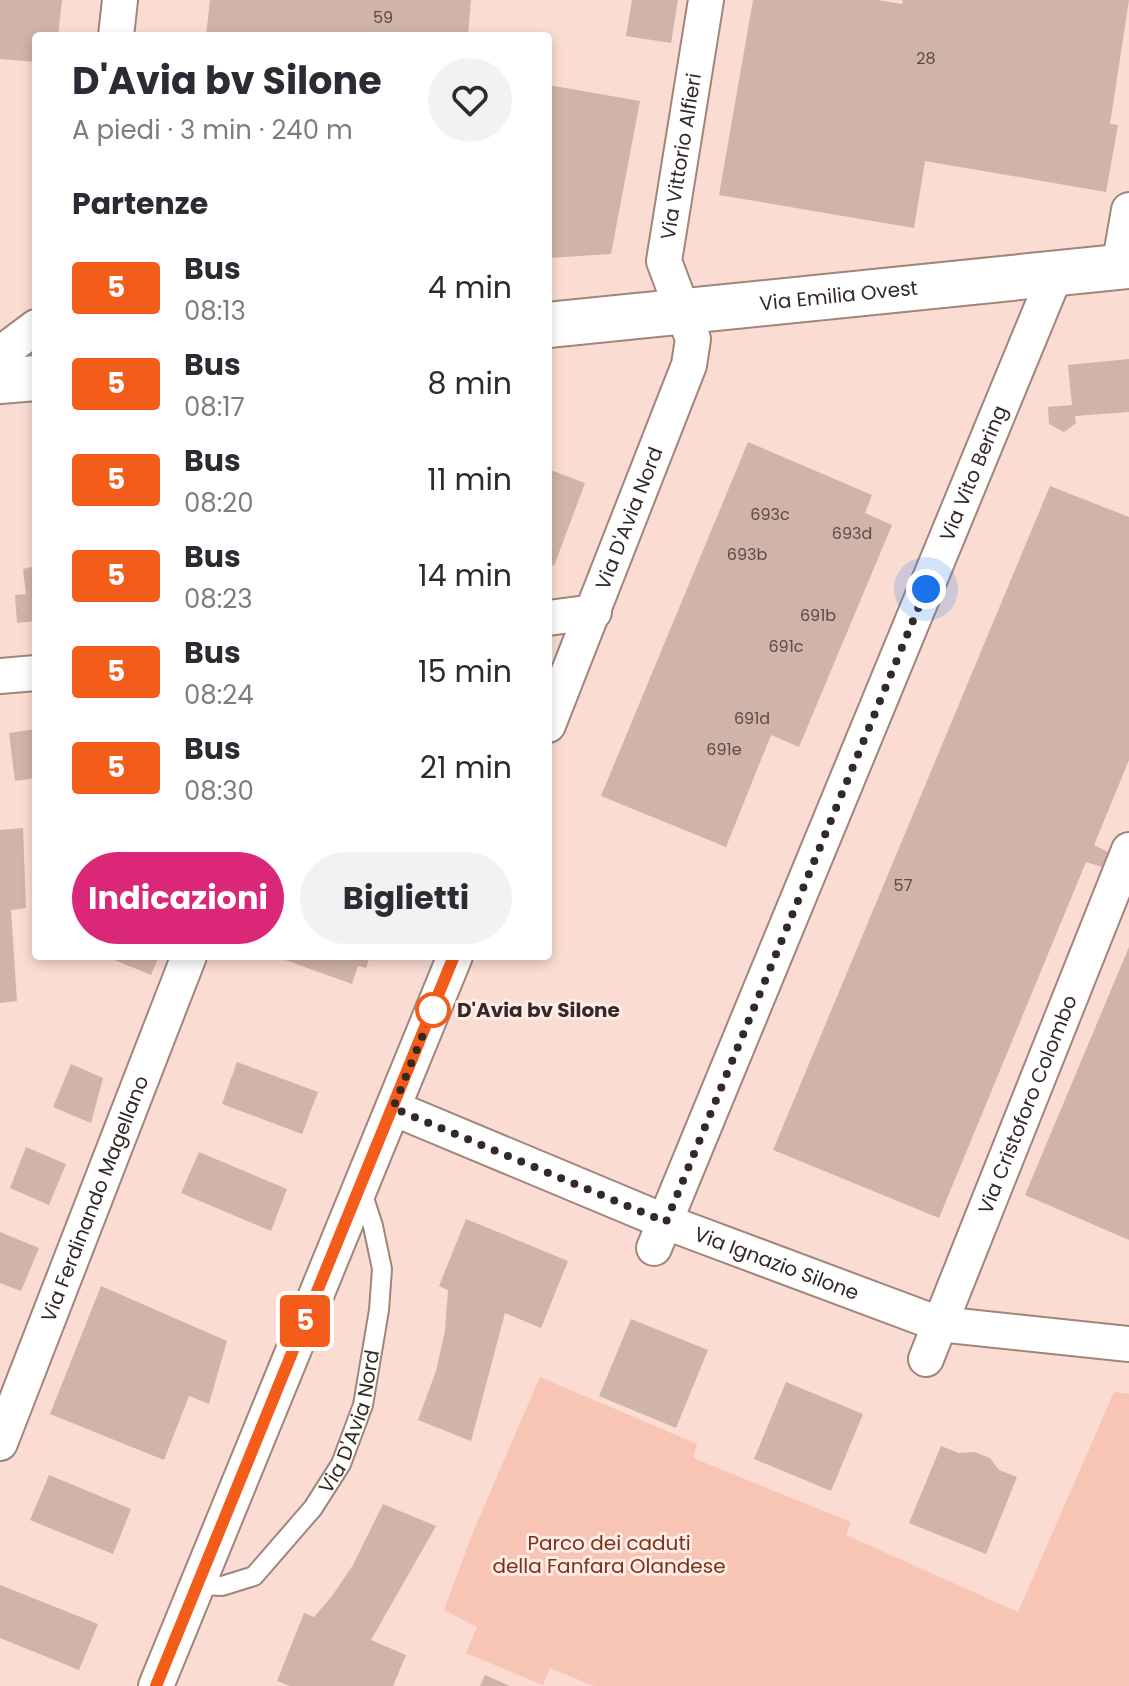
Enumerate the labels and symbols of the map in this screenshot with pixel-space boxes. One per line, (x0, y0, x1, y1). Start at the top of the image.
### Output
house number: 59 (373, 6, 393, 29)
house number: 28 (916, 47, 936, 70)
street label: Via Vittorio Alfieri (654, 71, 708, 242)
street label: Via Emilia Ovest (758, 274, 919, 317)
street label: Via Vito Bering (933, 401, 1014, 545)
street label: Via D'Avia Nord (588, 443, 670, 594)
house number: 693c (750, 503, 790, 526)
house number: 693d (832, 522, 872, 545)
house number: 693b (727, 543, 767, 566)
your location (906, 569, 946, 609)
house number: 691b (800, 604, 836, 627)
house number: 691c (768, 635, 804, 658)
house number: 691d (734, 707, 770, 730)
house number: 691e (706, 738, 742, 761)
house number: 57 (894, 874, 913, 897)
street label: Via Cristoforo Colombo (971, 991, 1084, 1218)
marker: D'Avia bv Silone (416, 993, 450, 1027)
place label: D'Avia bv Silone (457, 996, 620, 1024)
street label: Via Ferdinando Magellano (34, 1071, 155, 1326)
street label: Via Ignazio Silone (690, 1220, 863, 1307)
line badge: 5 (279, 1295, 331, 1347)
street label: Via D'Avia Nord (312, 1348, 386, 1499)
park label: Parco dei caduti della Fanfara Olandese (492, 1529, 726, 1580)

